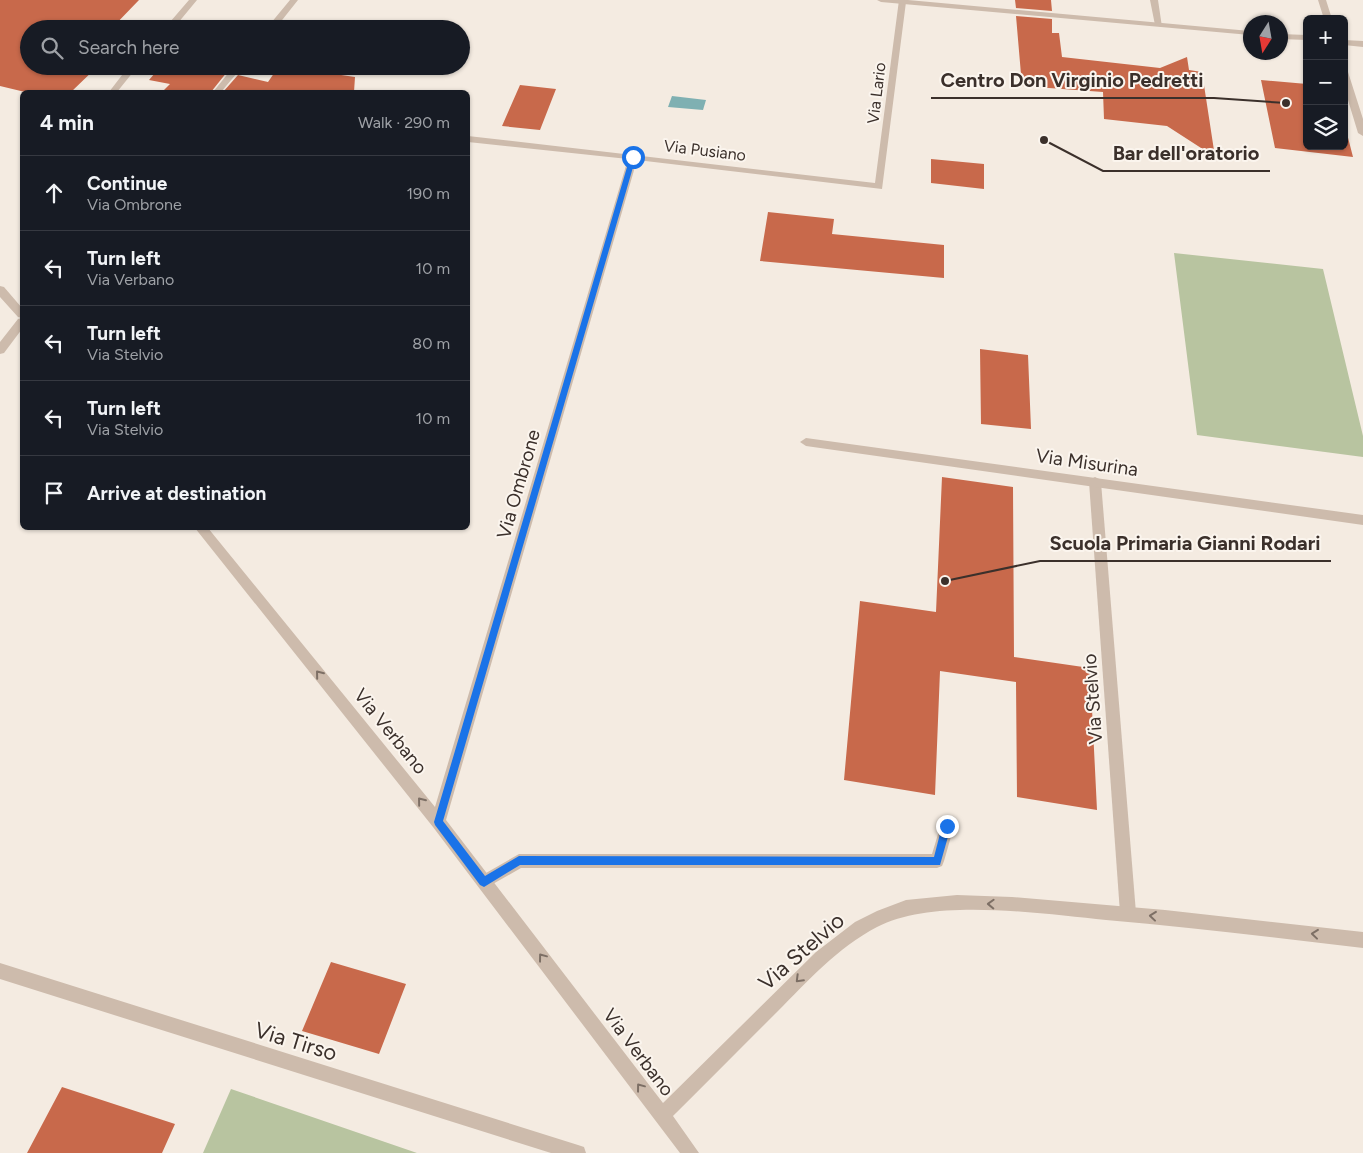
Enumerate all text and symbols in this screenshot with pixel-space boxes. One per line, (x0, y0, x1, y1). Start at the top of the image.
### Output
north arrow (1243, 15, 1288, 60)
map controls (1303, 15, 1348, 150)
button: + (1303, 15, 1348, 60)
search box (20, 20, 470, 75)
icon: search (38, 34, 66, 62)
text: Search here (78, 36, 180, 59)
button: − (1303, 60, 1348, 105)
street label: Via Lario (863, 61, 890, 125)
callout: Centro Don Virginio Pedretti (931, 63, 1214, 98)
text: Centro Don Virginio Pedretti (941, 68, 1204, 92)
button: layers (1303, 105, 1348, 150)
text: 4 min (40, 110, 94, 135)
text: Walk · 290 m (358, 113, 450, 132)
street label: Via Pusiano (663, 136, 747, 165)
callout: Bar dell'oratorio (1103, 136, 1270, 171)
text: Bar dell'oratorio (1113, 141, 1260, 165)
route start (622, 146, 645, 169)
text: Continue (87, 172, 167, 195)
icon: ahead (40, 179, 68, 207)
text: 190 m (407, 184, 450, 203)
text: Via Ombrone (87, 195, 182, 214)
text: Turn left (87, 247, 161, 270)
icon: left (40, 254, 68, 282)
text: 10 m (416, 259, 450, 278)
text: Via Verbano (87, 270, 174, 289)
text: Turn left (87, 322, 161, 345)
icon: left (40, 329, 68, 357)
text: 80 m (412, 334, 450, 353)
text: Via Stelvio (87, 345, 163, 364)
text: Turn left (87, 397, 161, 420)
icon: left (40, 404, 68, 432)
text: 10 m (416, 409, 450, 428)
text: Via Stelvio (87, 420, 163, 439)
street label: Via Ombrone (492, 427, 545, 541)
street label: Via Misurina (1034, 444, 1140, 481)
icon: arrive (40, 479, 68, 507)
text: Arrive at destination (87, 482, 266, 505)
callout: Scuola Primaria Gianni Rodari (1040, 526, 1331, 561)
text: Scuola Primaria Gianni Rodari (1050, 531, 1320, 555)
street label: Via Stelvio (1078, 653, 1107, 745)
one-way arrow (317, 671, 325, 680)
street label: Via Verbano (349, 684, 432, 779)
one-way arrow (419, 798, 427, 807)
route end (936, 815, 959, 838)
one-way arrow (987, 898, 995, 909)
street label: Via Stelvio (753, 907, 850, 996)
one-way arrow (1149, 911, 1157, 922)
one-way arrow (1310, 929, 1318, 940)
one-way arrow (538, 954, 547, 963)
one-way arrow (796, 973, 805, 982)
street label: Via Verbano (598, 1004, 679, 1101)
street label: Via Tirso (251, 1016, 340, 1067)
one-way arrow (637, 1083, 646, 1093)

